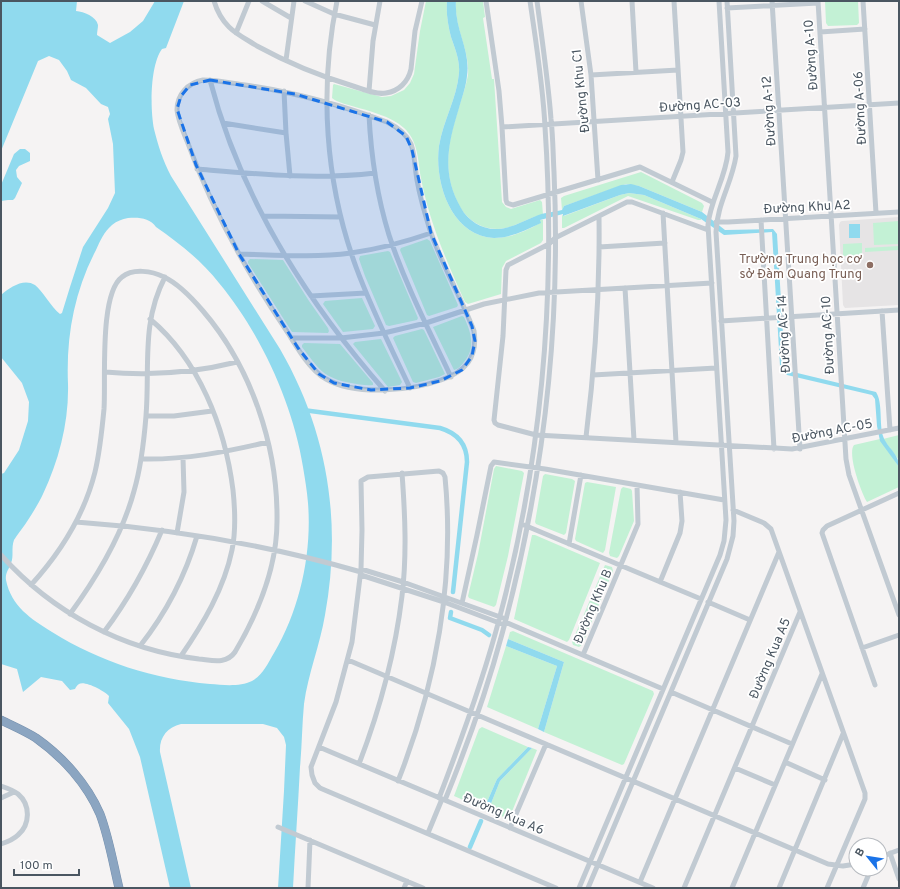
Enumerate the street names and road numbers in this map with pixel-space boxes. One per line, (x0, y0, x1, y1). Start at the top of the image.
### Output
street label: Đường A-10 (802, 19, 822, 91)
street label: Đường Khu C1 (570, 48, 594, 133)
street label: Đường A-06 (851, 71, 871, 145)
street label: Đường A-12 (760, 75, 780, 147)
street label: Đường AC-03 (659, 95, 741, 117)
street label: Đường Khu A2 (763, 198, 851, 218)
street label: Đường AC-14 (775, 294, 795, 373)
street label: Đường AC-10 (819, 295, 839, 375)
street label: Đường AC-05 (791, 416, 874, 448)
street label: Đường Khu B (571, 567, 617, 646)
street label: Đường Kua A5 (747, 616, 795, 702)
street label: Đường Kua A6 (460, 791, 546, 839)

